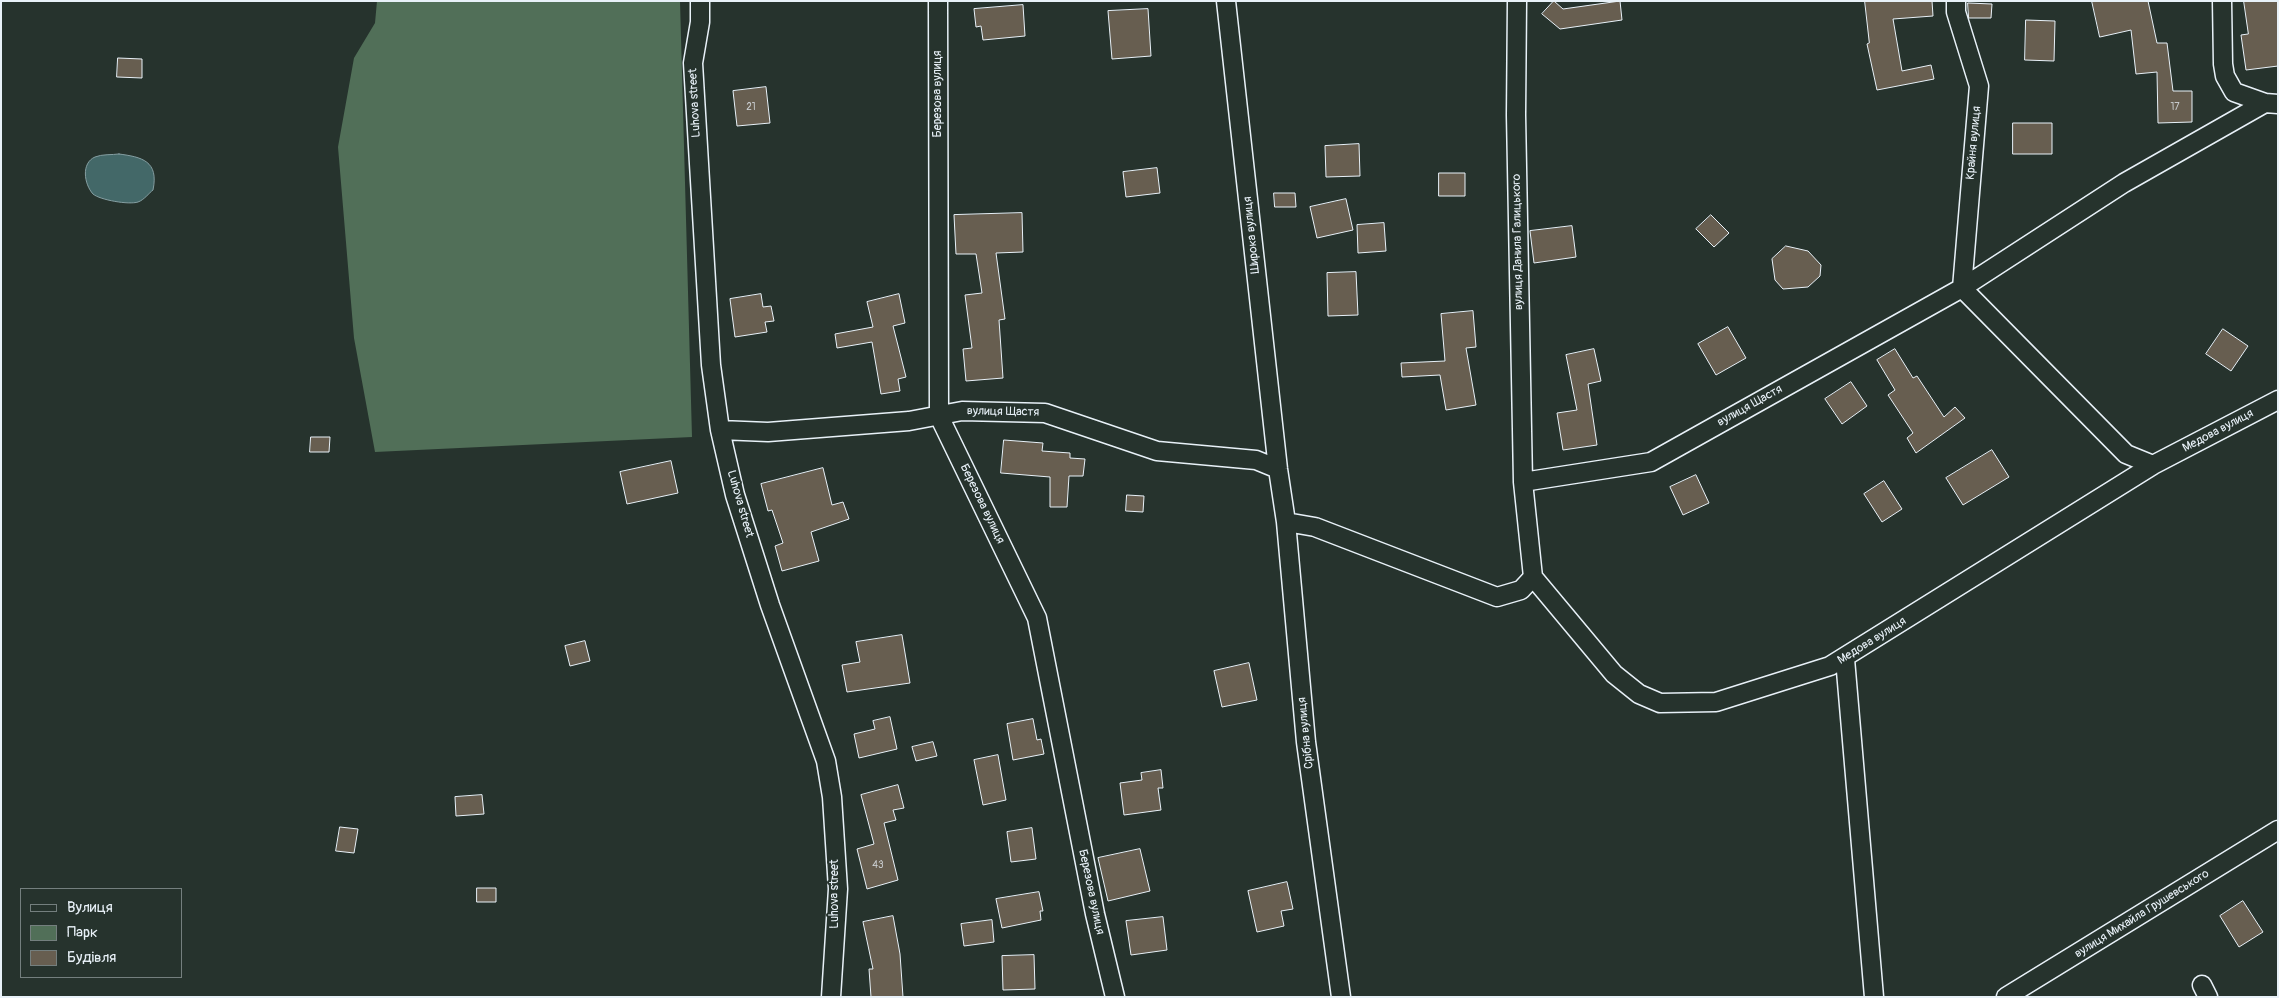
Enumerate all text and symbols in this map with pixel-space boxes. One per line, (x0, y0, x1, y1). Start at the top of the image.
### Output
street label: Березова вулиця (931, 51, 945, 137)
street label: Luhova street (686, 68, 704, 138)
house number: 21 (746, 101, 756, 113)
house number: 17 (2170, 101, 2180, 113)
street label: Крайня вулиця (1964, 106, 1984, 180)
street label: вулиця Данила Галицького (1510, 174, 1526, 310)
street label: Широка вулиця (1241, 196, 1263, 274)
street label: вулиця Щастя (1715, 382, 1785, 430)
street label: вулиця Щастя (967, 404, 1039, 420)
street label: Медова вулиця (2180, 406, 2256, 456)
street label: Березова вулиця (956, 462, 1008, 546)
street label: Luhova street (724, 469, 756, 539)
street label: Медова вулиця (1835, 614, 1909, 668)
street label: Срібна вулиця (1295, 696, 1317, 770)
street label: Березова вулиця (1075, 848, 1107, 936)
street label: Luhova street (828, 859, 842, 929)
house number: 43 (872, 859, 884, 871)
street label: вулиця Михайла Грушевського (2072, 867, 2212, 961)
legend (20, 888, 182, 978)
text: Вулиця (67, 898, 113, 917)
text: Парк (67, 923, 98, 942)
text: Будівля (67, 948, 116, 967)

